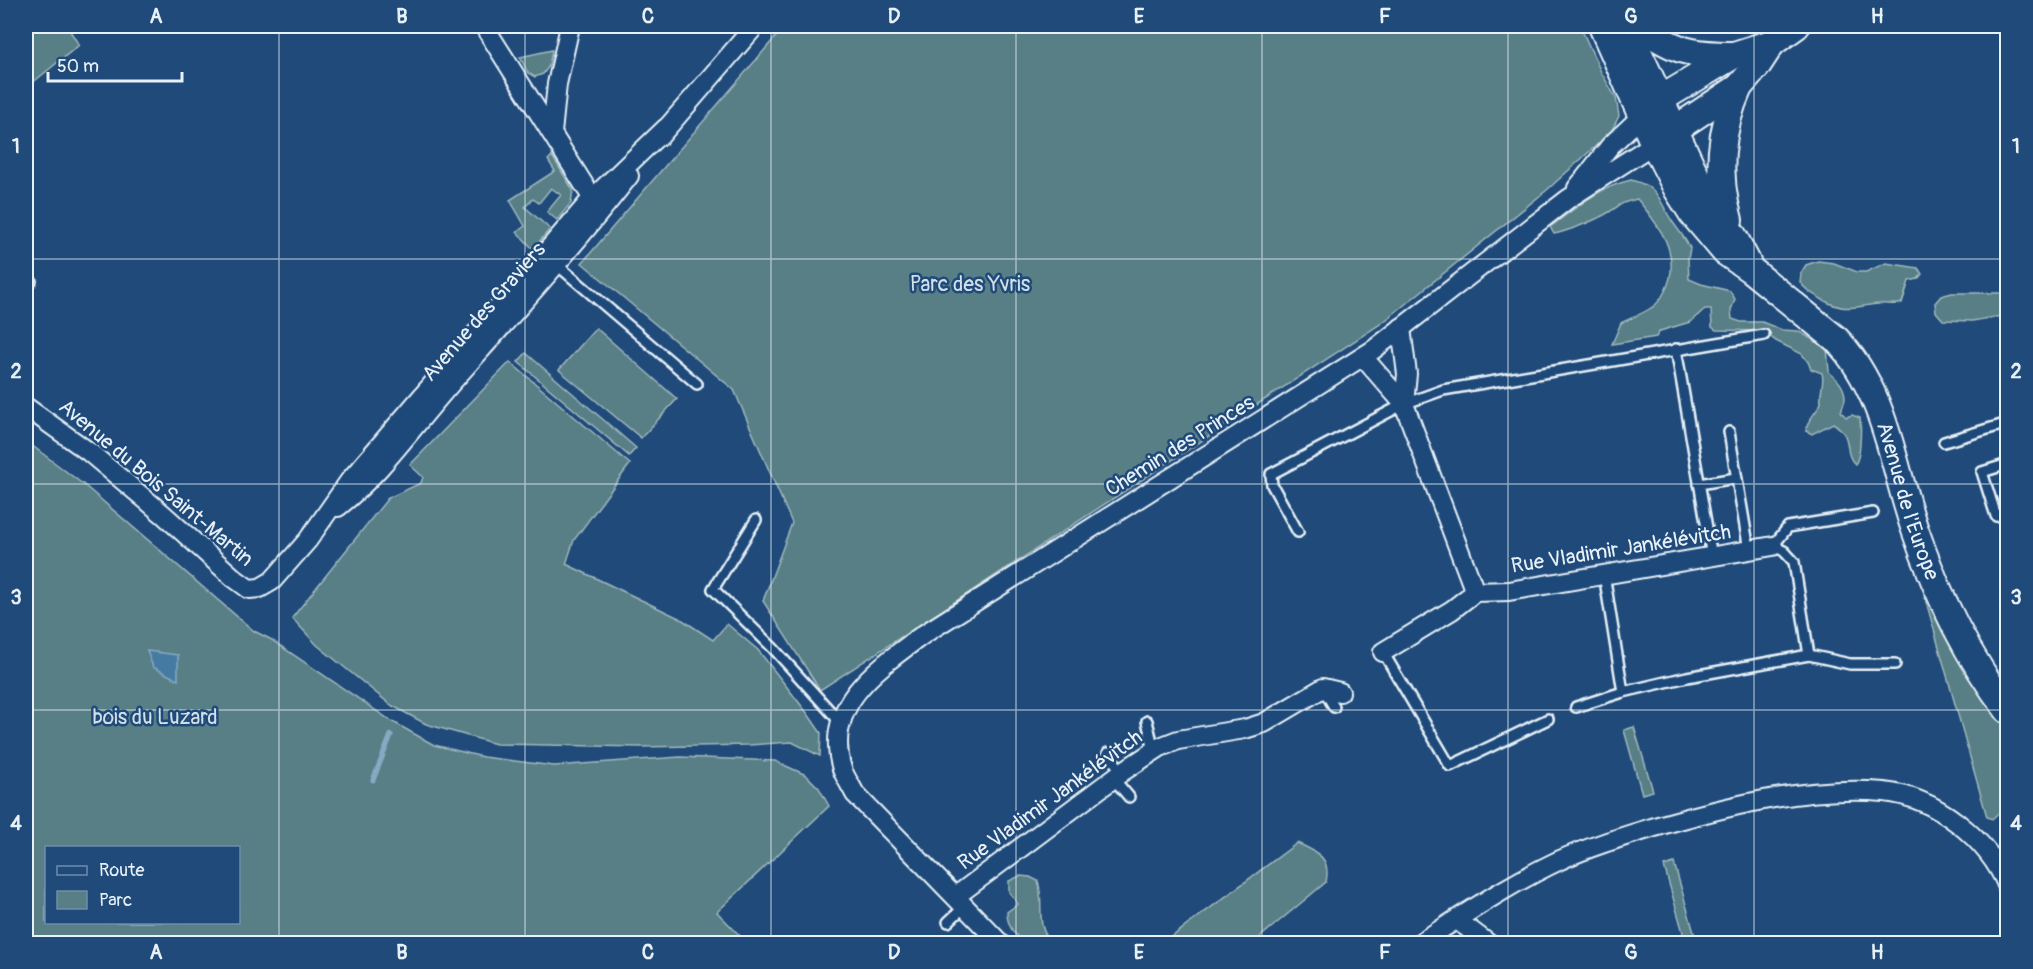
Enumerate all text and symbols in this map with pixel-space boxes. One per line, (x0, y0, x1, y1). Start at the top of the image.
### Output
text: A (150, 4, 163, 29)
text: B (396, 4, 408, 29)
text: C (642, 4, 654, 29)
text: D (888, 4, 901, 29)
text: E (1134, 4, 1145, 29)
text: F (1379, 4, 1391, 29)
text: G (1624, 4, 1638, 29)
text: H (1871, 4, 1884, 29)
scale bar (48, 45, 182, 83)
text: 50 m (57, 55, 99, 78)
text: 1 (12, 134, 20, 159)
text: 1 (2012, 134, 2020, 159)
street label: Avenue des Graviers (416, 236, 552, 387)
park label: Parc des Yvris (910, 271, 1031, 298)
text: 2 (10, 359, 22, 384)
text: 2 (2010, 359, 2022, 384)
street label: Chemin des Princes (1100, 389, 1260, 503)
street label: Avenue du Bois Saint-Martin (53, 394, 259, 572)
street label: Avenue de l'Europe (1871, 418, 1946, 585)
street label: Rue Vladimir Jankélévitch (1509, 518, 1733, 580)
text: 3 (10, 585, 22, 610)
text: 3 (2010, 585, 2022, 610)
park label: bois du Luzard (92, 704, 218, 731)
street label: Rue Vladimir Jankélévitch (952, 724, 1148, 876)
text: 4 (10, 811, 22, 836)
text: 4 (2010, 811, 2022, 836)
legend (45, 846, 240, 924)
text: Route (99, 859, 144, 882)
text: Parc (99, 889, 132, 912)
text: A (150, 940, 163, 965)
text: B (396, 940, 408, 965)
text: C (642, 940, 654, 965)
text: D (888, 940, 901, 965)
text: E (1134, 940, 1145, 965)
text: F (1379, 940, 1391, 965)
text: G (1624, 940, 1638, 965)
text: H (1871, 940, 1884, 965)

